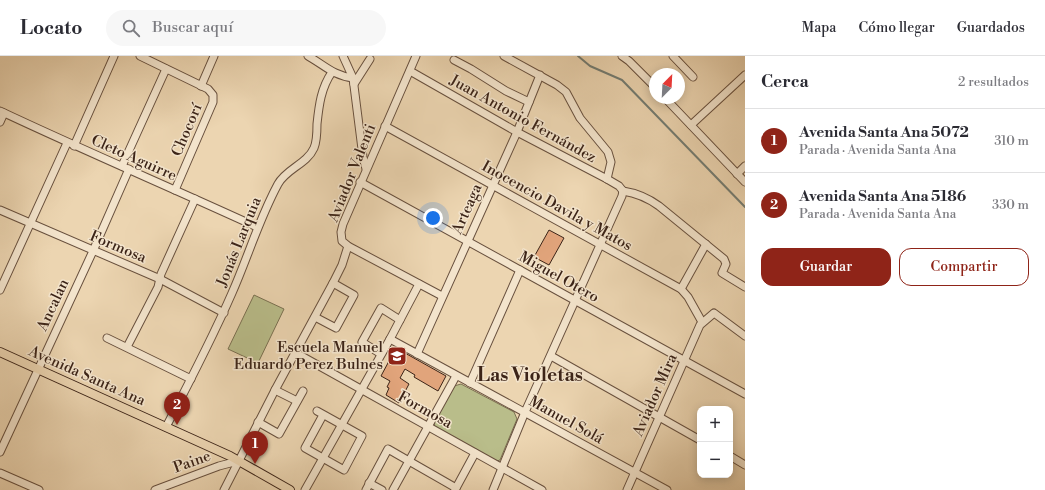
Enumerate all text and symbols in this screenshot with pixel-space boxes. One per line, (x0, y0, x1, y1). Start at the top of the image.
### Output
search box (106, 10, 386, 46)
text: Locato (20, 16, 82, 40)
icon: search (120, 17, 142, 39)
text: Buscar aquí (152, 18, 233, 37)
text: Mapa (802, 19, 836, 37)
text: Cómo llegar (858, 19, 935, 37)
text: Guardados (957, 19, 1025, 37)
north arrow (649, 68, 685, 104)
street label: Juan Antonio Fernández (445, 70, 600, 167)
text: Cerca (761, 71, 809, 93)
text: 2 resultados (958, 74, 1029, 90)
street label: Chocorí (167, 100, 207, 159)
street label: Aviador Valenti (323, 121, 380, 226)
text: Avenida Santa Ana 5072 (799, 123, 969, 142)
street label: Cleto Aguirre (88, 131, 180, 185)
text: 1 (771, 133, 777, 149)
text: 310 m (994, 133, 1029, 149)
text: Parada · Avenida Santa Ana (799, 142, 956, 158)
street label: Inocencio Davila y Matos (478, 157, 636, 255)
street label: Arteaga (447, 181, 487, 238)
text: Avenida Santa Ana 5186 (799, 187, 966, 206)
street label: Jonás Larquia (212, 194, 266, 291)
text: 2 (770, 197, 778, 213)
text: 330 m (992, 197, 1029, 213)
text: Parada · Avenida Santa Ana (799, 206, 956, 222)
your location (423, 208, 443, 228)
street label: Formosa (87, 227, 150, 268)
street label: Miguel Otero (516, 247, 602, 307)
button: Guardar (761, 248, 891, 286)
button: Compartir (899, 248, 1029, 286)
street label: Ancalan (32, 276, 73, 335)
place label: Escuela Manuel Eduardo Perez Bulnes (234, 338, 384, 374)
street label: Avenida Santa Ana (25, 341, 149, 410)
school or university icon: Escuela Manuel Eduardo Perez Bulnes (386, 345, 408, 367)
street label: Aviador Mira (628, 350, 682, 440)
district label: Las Violetas (477, 363, 583, 387)
street label: Formosa (394, 387, 456, 433)
pin: 2 (164, 392, 190, 425)
street label: Manuel Solá (525, 392, 607, 449)
map controls (697, 406, 733, 478)
button: + (697, 406, 733, 442)
pin: 1 (242, 431, 268, 464)
button: − (697, 442, 733, 478)
street label: Paine (171, 446, 213, 478)

